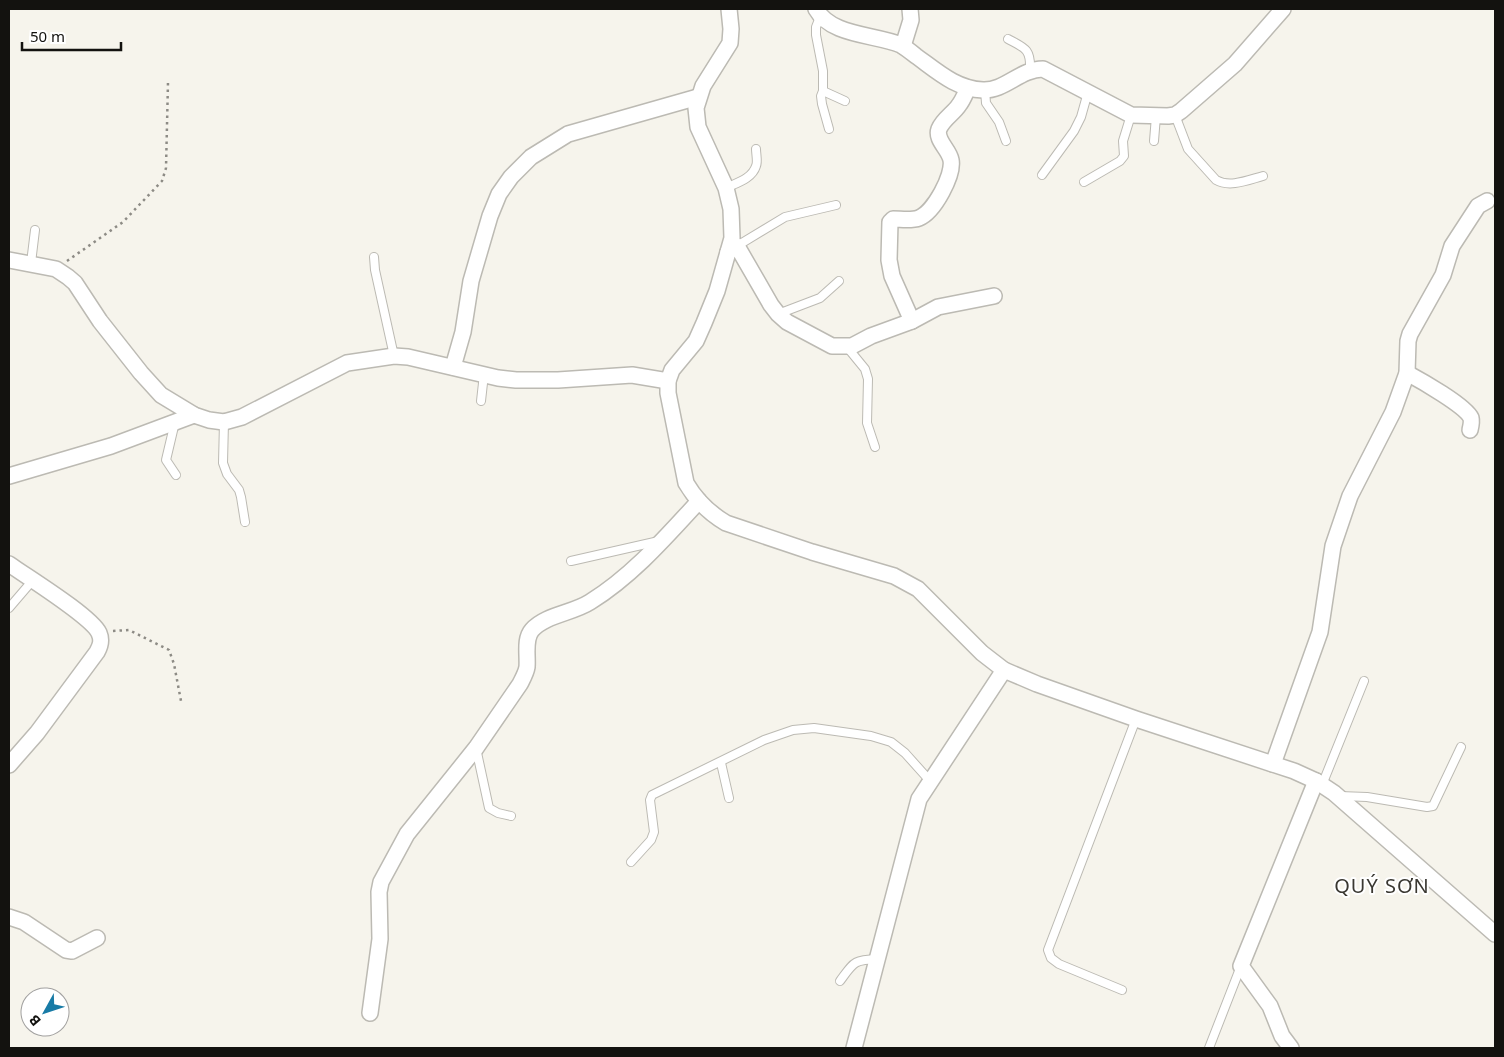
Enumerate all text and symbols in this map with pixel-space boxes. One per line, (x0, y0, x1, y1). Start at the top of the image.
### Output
scale bar (22, 20, 121, 52)
text: 50 m (30, 26, 65, 46)
district label: QUÝ SƠN (1334, 872, 1430, 899)
north arrow (20, 987, 70, 1037)
text: B (24, 1011, 45, 1030)

